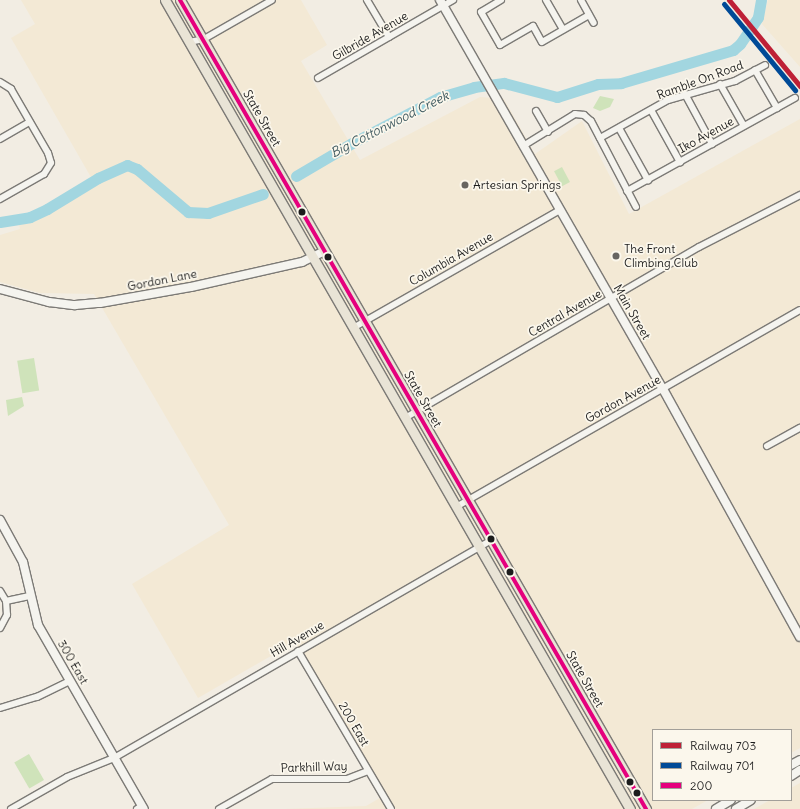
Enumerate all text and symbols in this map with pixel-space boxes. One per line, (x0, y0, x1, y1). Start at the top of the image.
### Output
street label: Gilbride Avenue (330, 9, 410, 63)
street label: Ramble On Road (655, 58, 745, 102)
street label: State Street (240, 87, 284, 149)
water label: Big Cottonwood Creek (328, 88, 452, 162)
street label: Iko Avenue (676, 114, 736, 156)
place label: Artesian Springs (473, 178, 561, 192)
marker: Artesian Springs (460, 180, 470, 190)
unlabelled marker (297, 207, 307, 217)
street label: Columbia Avenue (407, 229, 495, 289)
place label: The Front Climbing Club (624, 242, 698, 270)
marker: The Front Climbing Club (611, 251, 621, 261)
unlabelled marker (323, 252, 333, 262)
street label: Gordon Lane (126, 266, 198, 294)
street label: Main Street (611, 282, 653, 342)
street label: Central Avenue (526, 286, 604, 340)
street label: State Street (401, 368, 445, 430)
street label: Gordon Avenue (583, 372, 663, 426)
unlabelled marker (486, 534, 496, 544)
unlabelled marker (505, 567, 515, 577)
street label: Hill Avenue (268, 618, 326, 660)
street label: 300 East (55, 637, 91, 687)
street label: State Street (563, 648, 607, 710)
street label: 200 East (336, 699, 372, 749)
legend (652, 729, 792, 801)
text: Railway 703 (690, 738, 756, 753)
text: Railway 701 (690, 758, 754, 773)
street label: Parkhill Way (280, 759, 348, 775)
unlabelled marker (625, 777, 635, 787)
text: 200 (690, 778, 712, 793)
unlabelled marker (632, 788, 642, 798)

